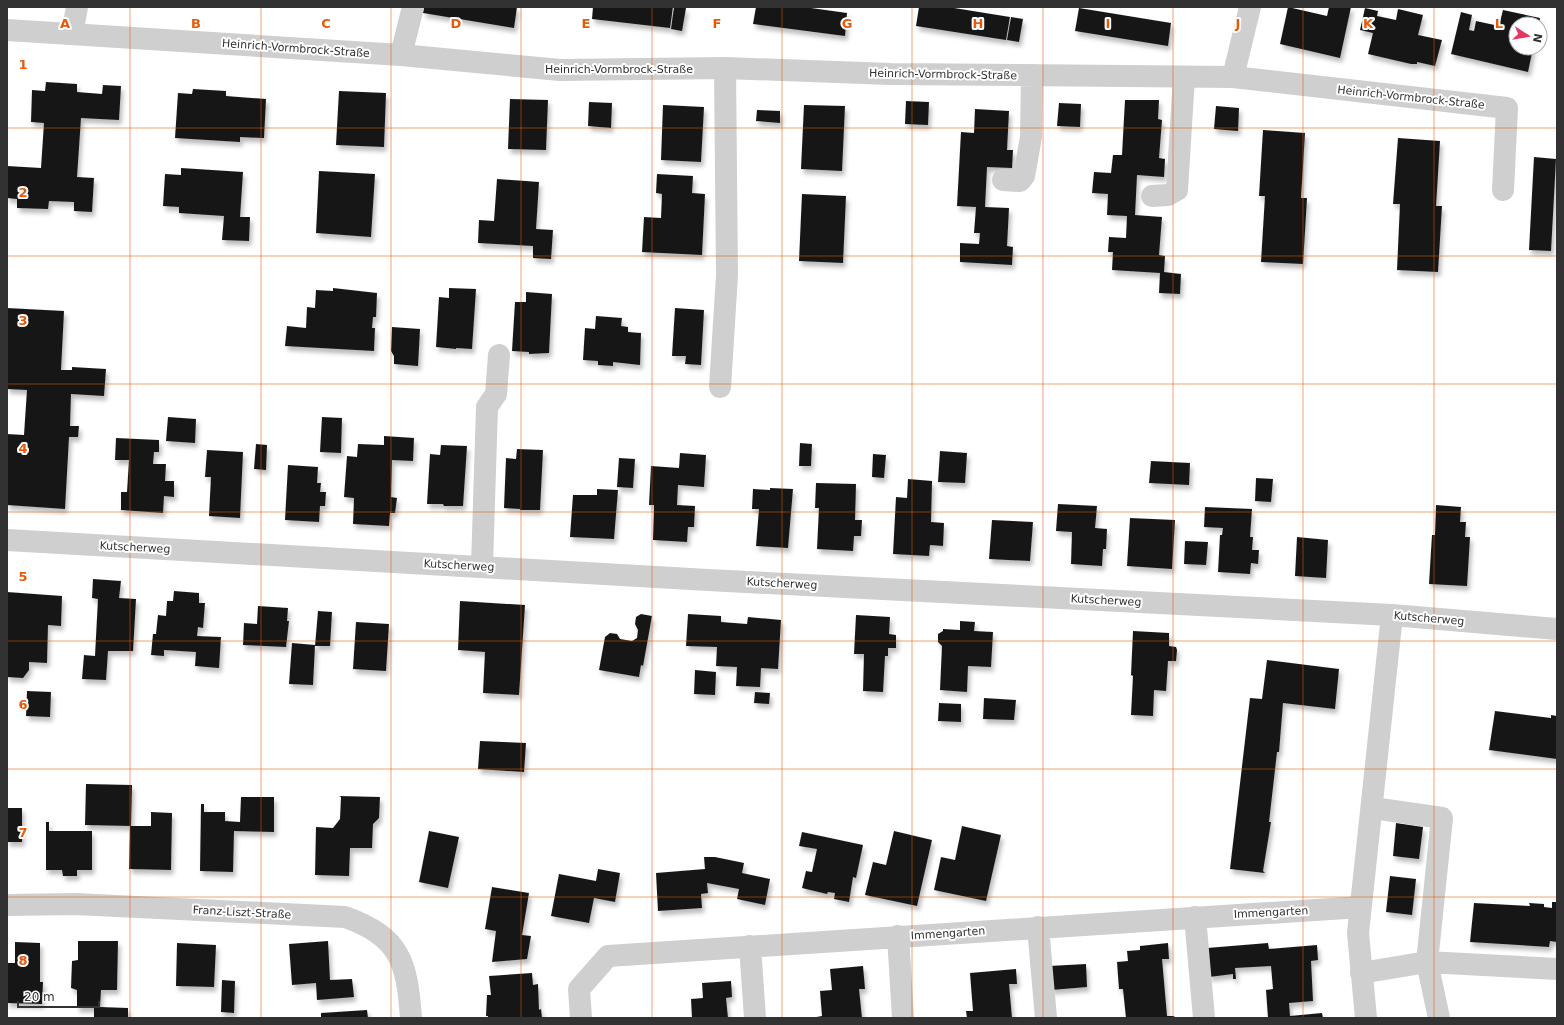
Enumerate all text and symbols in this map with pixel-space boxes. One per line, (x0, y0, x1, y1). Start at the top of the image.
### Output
text: A (60, 16, 70, 31)
text: B (191, 16, 201, 31)
text: C (321, 16, 331, 31)
text: D (451, 16, 462, 31)
text: E (582, 16, 590, 31)
text: F (713, 16, 721, 31)
text: G (842, 16, 852, 31)
text: H (973, 16, 983, 31)
text: I (1106, 16, 1110, 31)
text: J (1235, 16, 1240, 31)
text: K (1363, 16, 1374, 31)
text: L (1495, 16, 1503, 31)
north arrow (1508, 16, 1548, 56)
text: N (1530, 32, 1545, 44)
street label: Heinrich-Vormbrock-Straße (222, 37, 371, 60)
text: 1 (18, 57, 28, 72)
street label: Heinrich-Vormbrock-Straße (545, 63, 693, 76)
street label: Heinrich-Vormbrock-Straße (869, 67, 1017, 82)
street label: Heinrich-Vormbrock-Straße (1337, 83, 1485, 112)
text: 2 (18, 185, 28, 200)
text: 3 (18, 313, 28, 328)
text: 4 (18, 441, 28, 456)
street label: Kutscherweg (99, 539, 171, 556)
street label: Kutscherweg (423, 557, 495, 574)
text: 5 (18, 569, 28, 584)
street label: Kutscherweg (746, 575, 818, 592)
street label: Kutscherweg (1070, 592, 1142, 609)
street label: Kutscherweg (1393, 609, 1465, 628)
text: 6 (18, 697, 28, 712)
text: 7 (18, 825, 28, 840)
street label: Franz-Liszt-Straße (192, 903, 292, 922)
street label: Immengarten (1233, 904, 1309, 921)
street label: Immengarten (910, 924, 986, 943)
text: 8 (18, 953, 28, 968)
scale bar (18, 983, 99, 1009)
text: 20 m (24, 990, 55, 1004)

